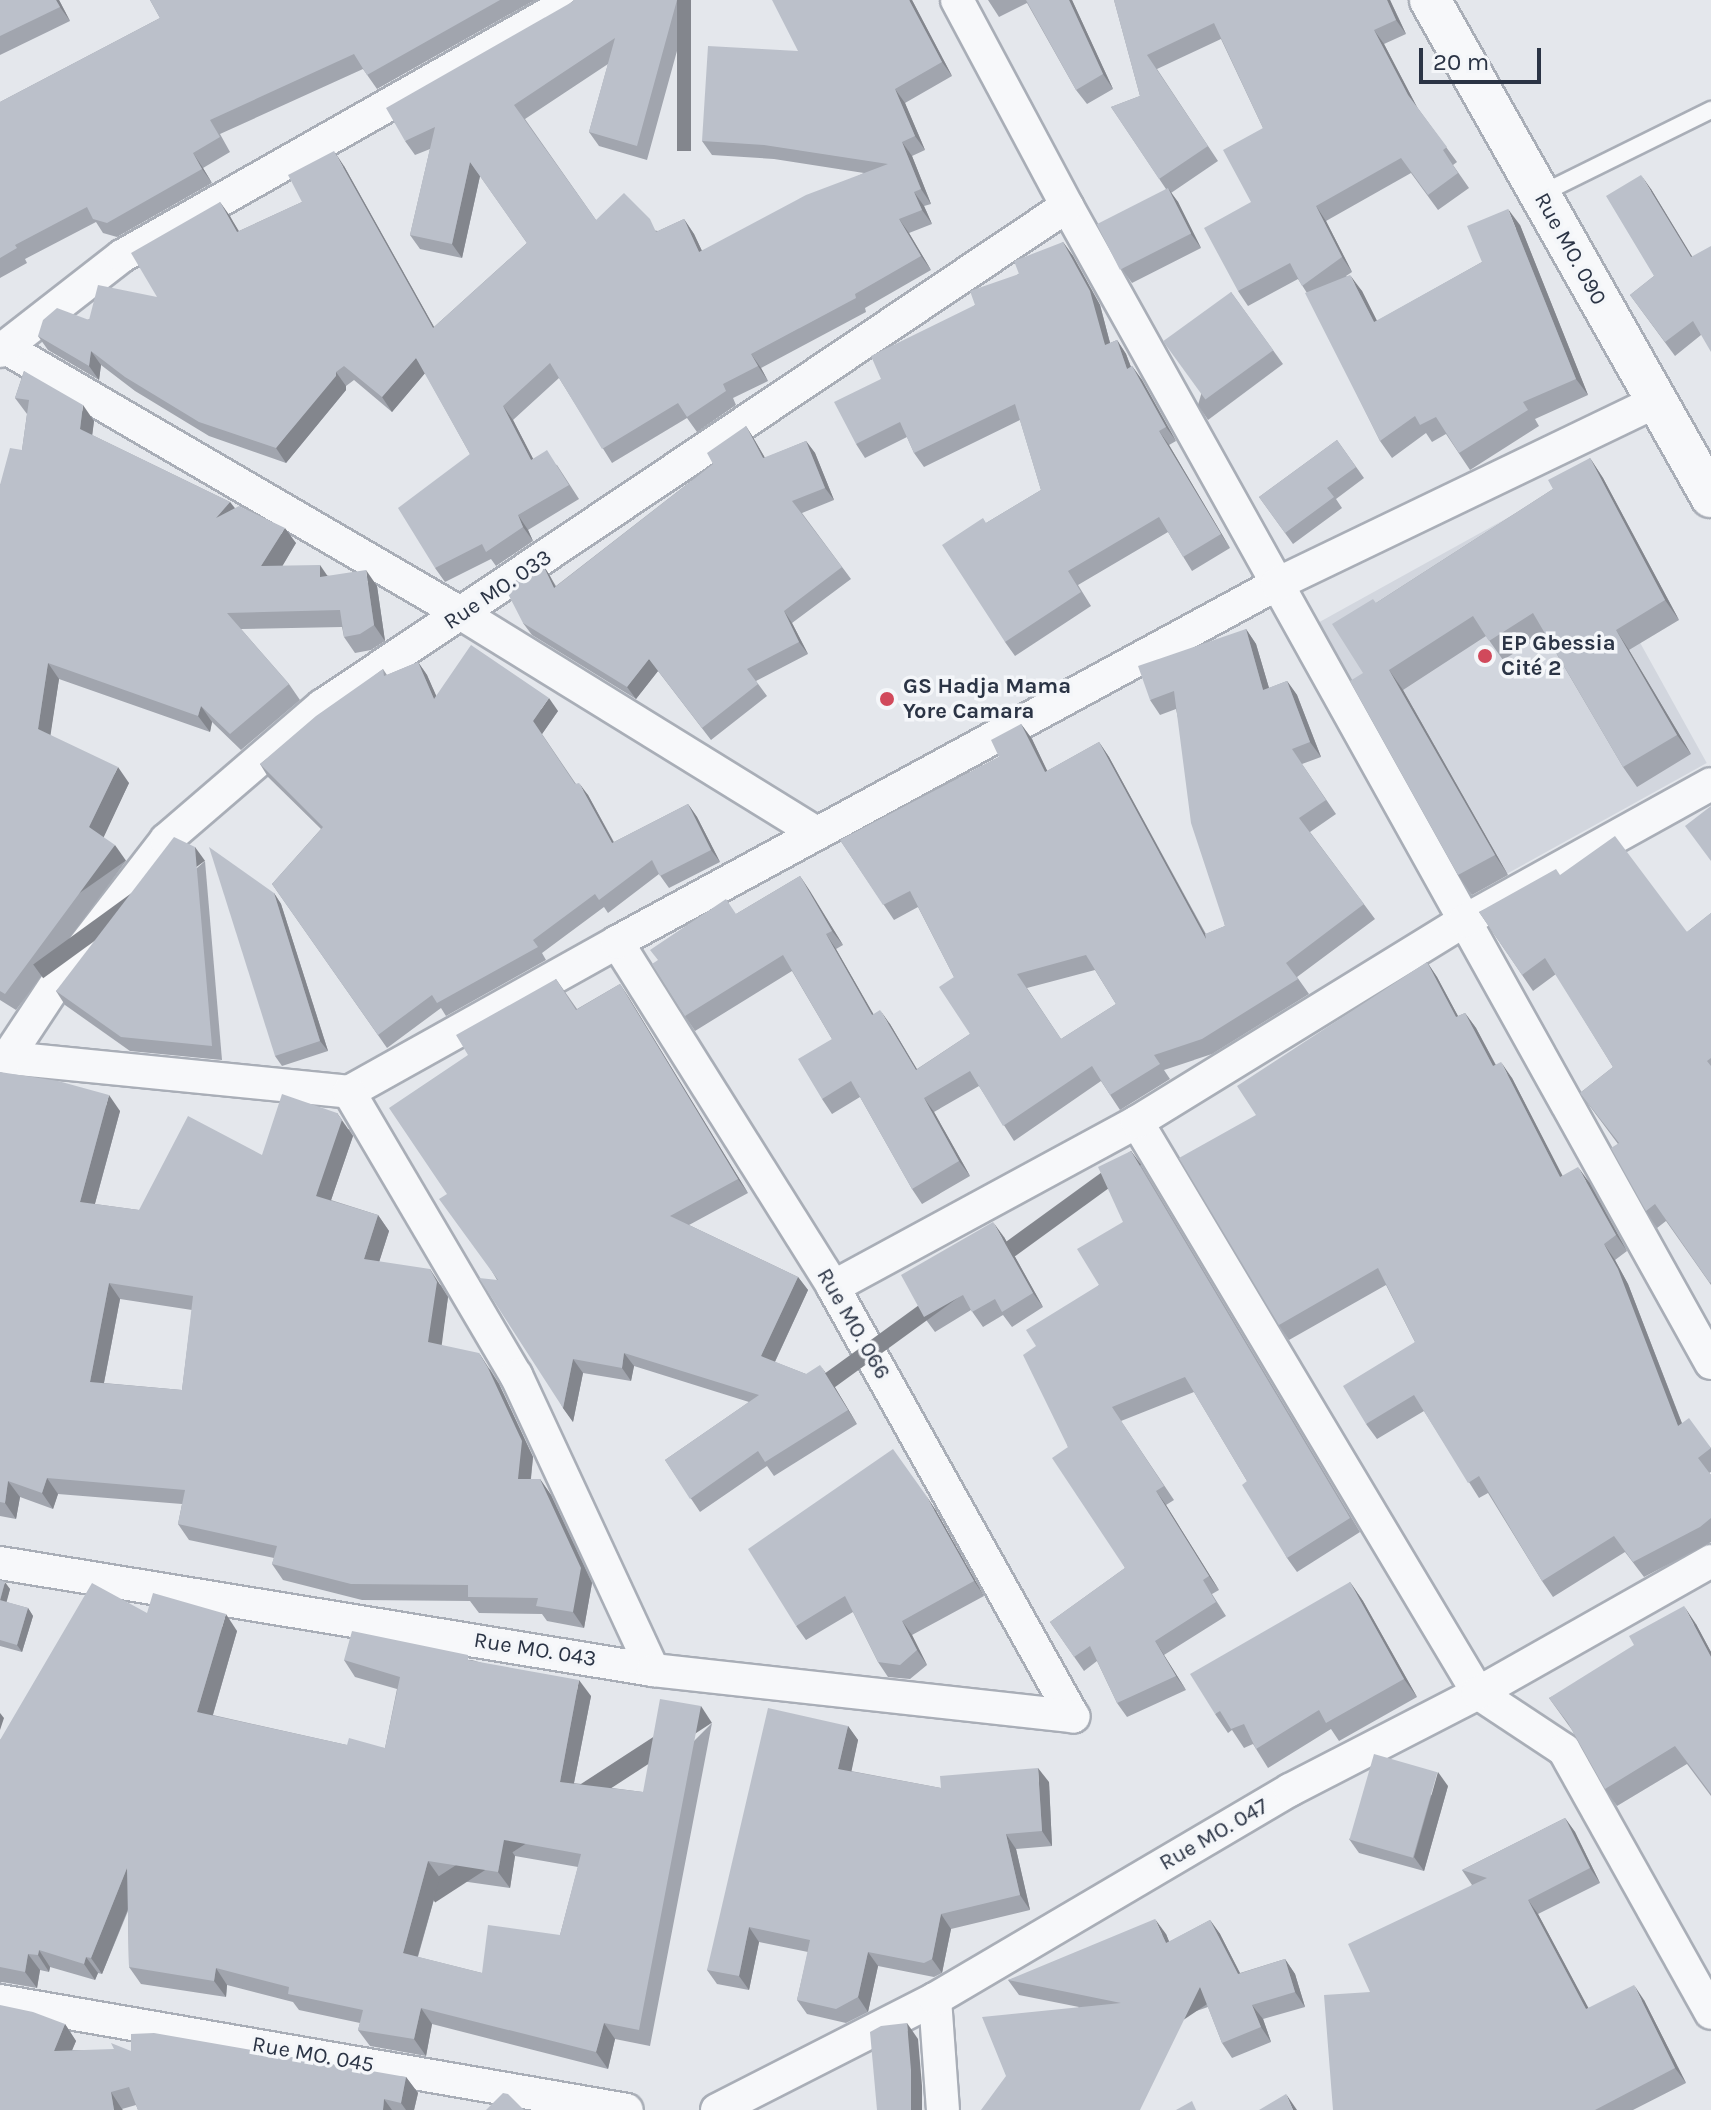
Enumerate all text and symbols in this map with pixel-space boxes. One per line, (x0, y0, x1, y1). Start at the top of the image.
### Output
scale bar (1423, 32, 1545, 82)
text: 20 m (1433, 48, 1489, 76)
street label: Rue MO. 090 (1528, 188, 1612, 310)
street label: Rue MO. 033 (439, 544, 557, 636)
place label: EP Gbessia Cité 2 (1501, 630, 1616, 682)
marker: EP Gbessia Cité 2 (1476, 647, 1494, 665)
place label: GS Hadja Mama Yore Camara (903, 673, 1071, 724)
marker: GS Hadja Mama Yore Camara (878, 690, 896, 708)
street label: Rue MO. 066 (811, 1264, 895, 1384)
street label: Rue MO. 043 (472, 1627, 598, 1673)
street label: Rue MO. 047 (1155, 1793, 1273, 1877)
street label: Rue MO. 045 (250, 2031, 376, 2079)

